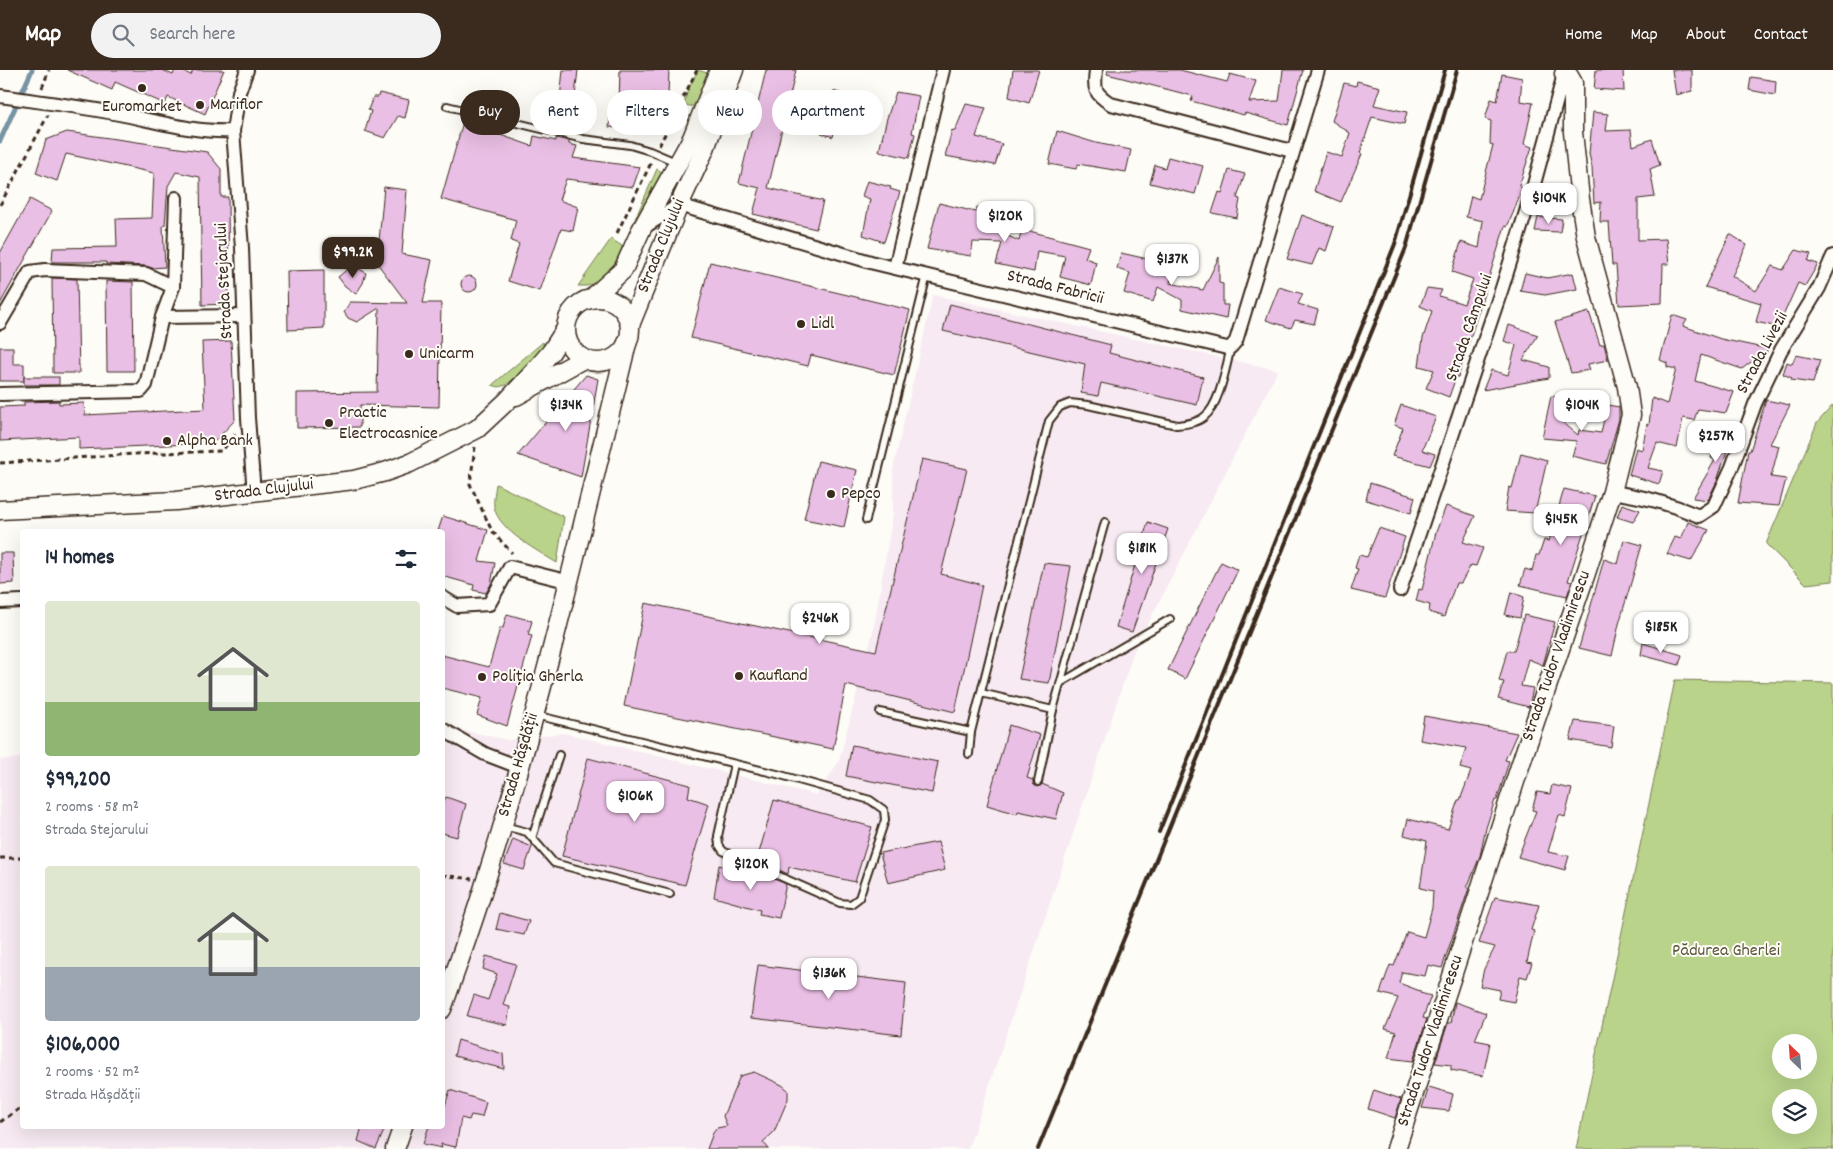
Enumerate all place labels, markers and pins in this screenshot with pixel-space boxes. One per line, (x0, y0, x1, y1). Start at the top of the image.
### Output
marker: Euromarket (136, 82, 148, 94)
place label: Mariflor (210, 93, 263, 118)
place label: Euromarket (102, 95, 182, 120)
marker: Mariflor (194, 99, 206, 111)
pin: $104K (1514, 182, 1584, 225)
pin: $120K (970, 200, 1040, 243)
pin: $99.2K (312, 236, 394, 279)
pin: $137K (1137, 244, 1207, 286)
place label: Lidl (811, 312, 835, 337)
marker: Lidl (795, 318, 807, 330)
place label: Unicarm (419, 342, 474, 367)
marker: Unicarm (403, 348, 415, 360)
pin: $134K (531, 390, 601, 432)
pin: $104K (1547, 390, 1617, 432)
place label: Practic Electrocasnice (339, 401, 438, 447)
marker: Practic Electrocasnice (323, 417, 335, 429)
pin: $257K (1681, 420, 1751, 463)
place label: Alpha Bank (177, 429, 253, 454)
marker: Alpha Bank (161, 435, 173, 447)
place label: Pepco (841, 482, 881, 507)
marker: Pepco (825, 488, 837, 500)
pin: $145K (1526, 504, 1596, 546)
pin: $181K (1107, 532, 1177, 575)
pin: $246K (785, 602, 855, 645)
pin: $185K (1626, 612, 1696, 654)
place label: Kaufland (749, 664, 808, 689)
place label: Poliția Gherla (492, 665, 583, 690)
marker: Kaufland (733, 670, 745, 682)
marker: Poliția Gherla (476, 671, 488, 683)
pin: $106K (600, 780, 670, 823)
pin: $120K (716, 848, 786, 891)
pin: $136K (794, 958, 864, 1000)

